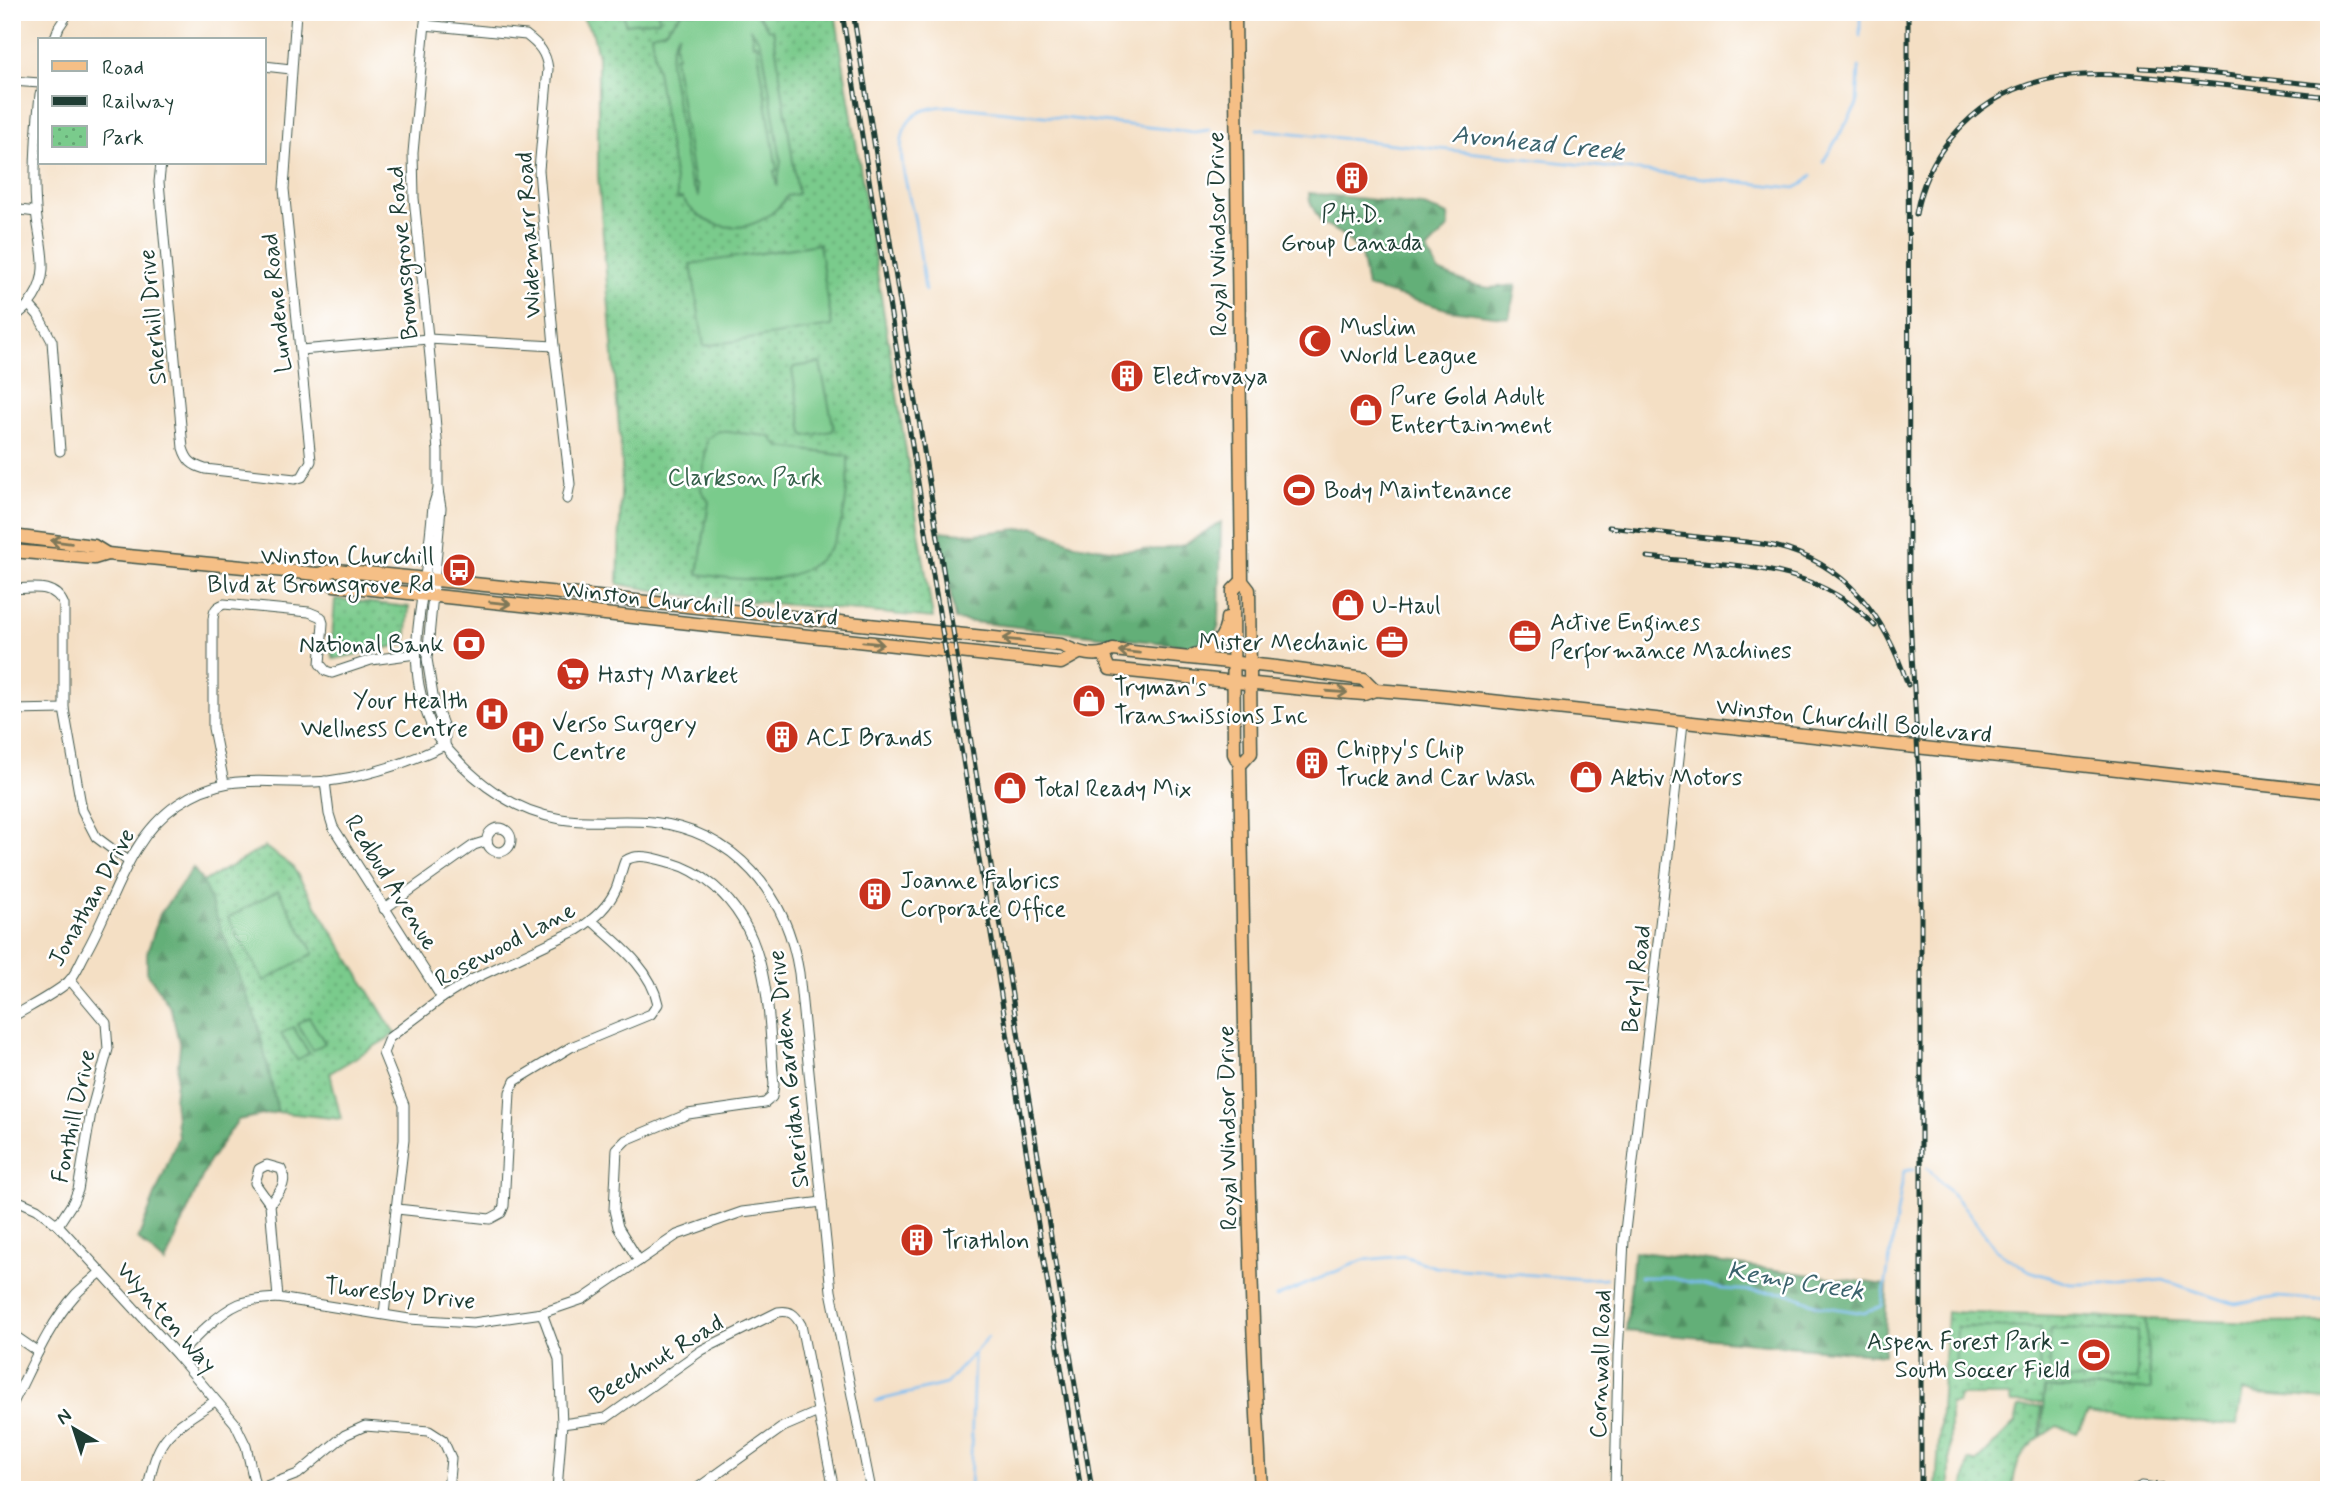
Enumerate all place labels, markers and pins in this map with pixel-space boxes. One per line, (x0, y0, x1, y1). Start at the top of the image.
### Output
building icon: P.H.D. Group Canada (1333, 159, 1371, 197)
place label: P.H.D. Group Canada (1281, 200, 1423, 259)
place label: Muslim World League (1340, 313, 1478, 374)
mosque icon: Muslim World League (1296, 322, 1334, 360)
building icon: Electrovaya (1108, 357, 1146, 395)
place label: Electrovaya (1152, 362, 1268, 393)
place label: Pure Gold Adult Entertainment (1390, 382, 1552, 441)
shop icon: Pure Gold Adult Entertainment (1347, 391, 1385, 429)
sports icon: Body Maintenance (1280, 471, 1318, 509)
place label: Body Maintenance (1324, 476, 1512, 507)
place label: Winston Churchill Blvd at Bromsgrove Rd (207, 542, 434, 603)
bus stop icon: Winston Churchill Blvd at Bromsgrove Rd (440, 551, 478, 589)
shop icon: U-Haul (1329, 586, 1367, 624)
place label: U-Haul (1372, 591, 1441, 622)
place label: Active Engines Performance Machines (1550, 608, 1792, 669)
office icon: Active Engines Performance Machines (1506, 617, 1544, 655)
office icon: Mister Mechanic (1373, 623, 1411, 661)
bank icon: National Bank (450, 625, 488, 663)
place label: Mister Mechanic (1199, 628, 1368, 659)
place label: National Bank (299, 630, 444, 661)
supermarket icon: Hasty Market (554, 655, 592, 693)
place label: Hasty Market (598, 660, 738, 691)
place label: Tryman's Transmissions Inc (1114, 673, 1308, 732)
shop icon: Tryman's Transmissions Inc (1070, 682, 1108, 720)
place label: Your Health Wellness Centre (301, 686, 468, 745)
hospital icon: Your Health Wellness Centre (473, 695, 511, 733)
place label: Verso Surgery Centre (552, 709, 697, 768)
hospital icon: Verso Surgery Centre (509, 718, 547, 756)
building icon: ACI Brands (763, 718, 801, 756)
place label: ACI Brands (806, 723, 932, 754)
place label: Chippy's Chip Truck and Car Wash (1336, 735, 1535, 794)
building icon: Chippy's Chip Truck and Car Wash (1293, 744, 1331, 782)
shop icon: Aktiv Motors (1567, 758, 1605, 796)
place label: Aktiv Motors (1610, 763, 1743, 794)
shop icon: Total Ready Mix (991, 769, 1029, 807)
place label: Total Ready Mix (1034, 774, 1192, 805)
place label: Joanne Fabrics Corporate Office (900, 866, 1066, 925)
building icon: Joanne Fabrics Corporate Office (856, 875, 894, 913)
building icon: Triathlon (898, 1221, 936, 1259)
place label: Triathlon (942, 1226, 1030, 1257)
place label: Aspen Forest Park - South Soccer Field (1867, 1327, 2070, 1386)
sports icon: Aspen Forest Park - South Soccer Field (2075, 1336, 2113, 1374)

